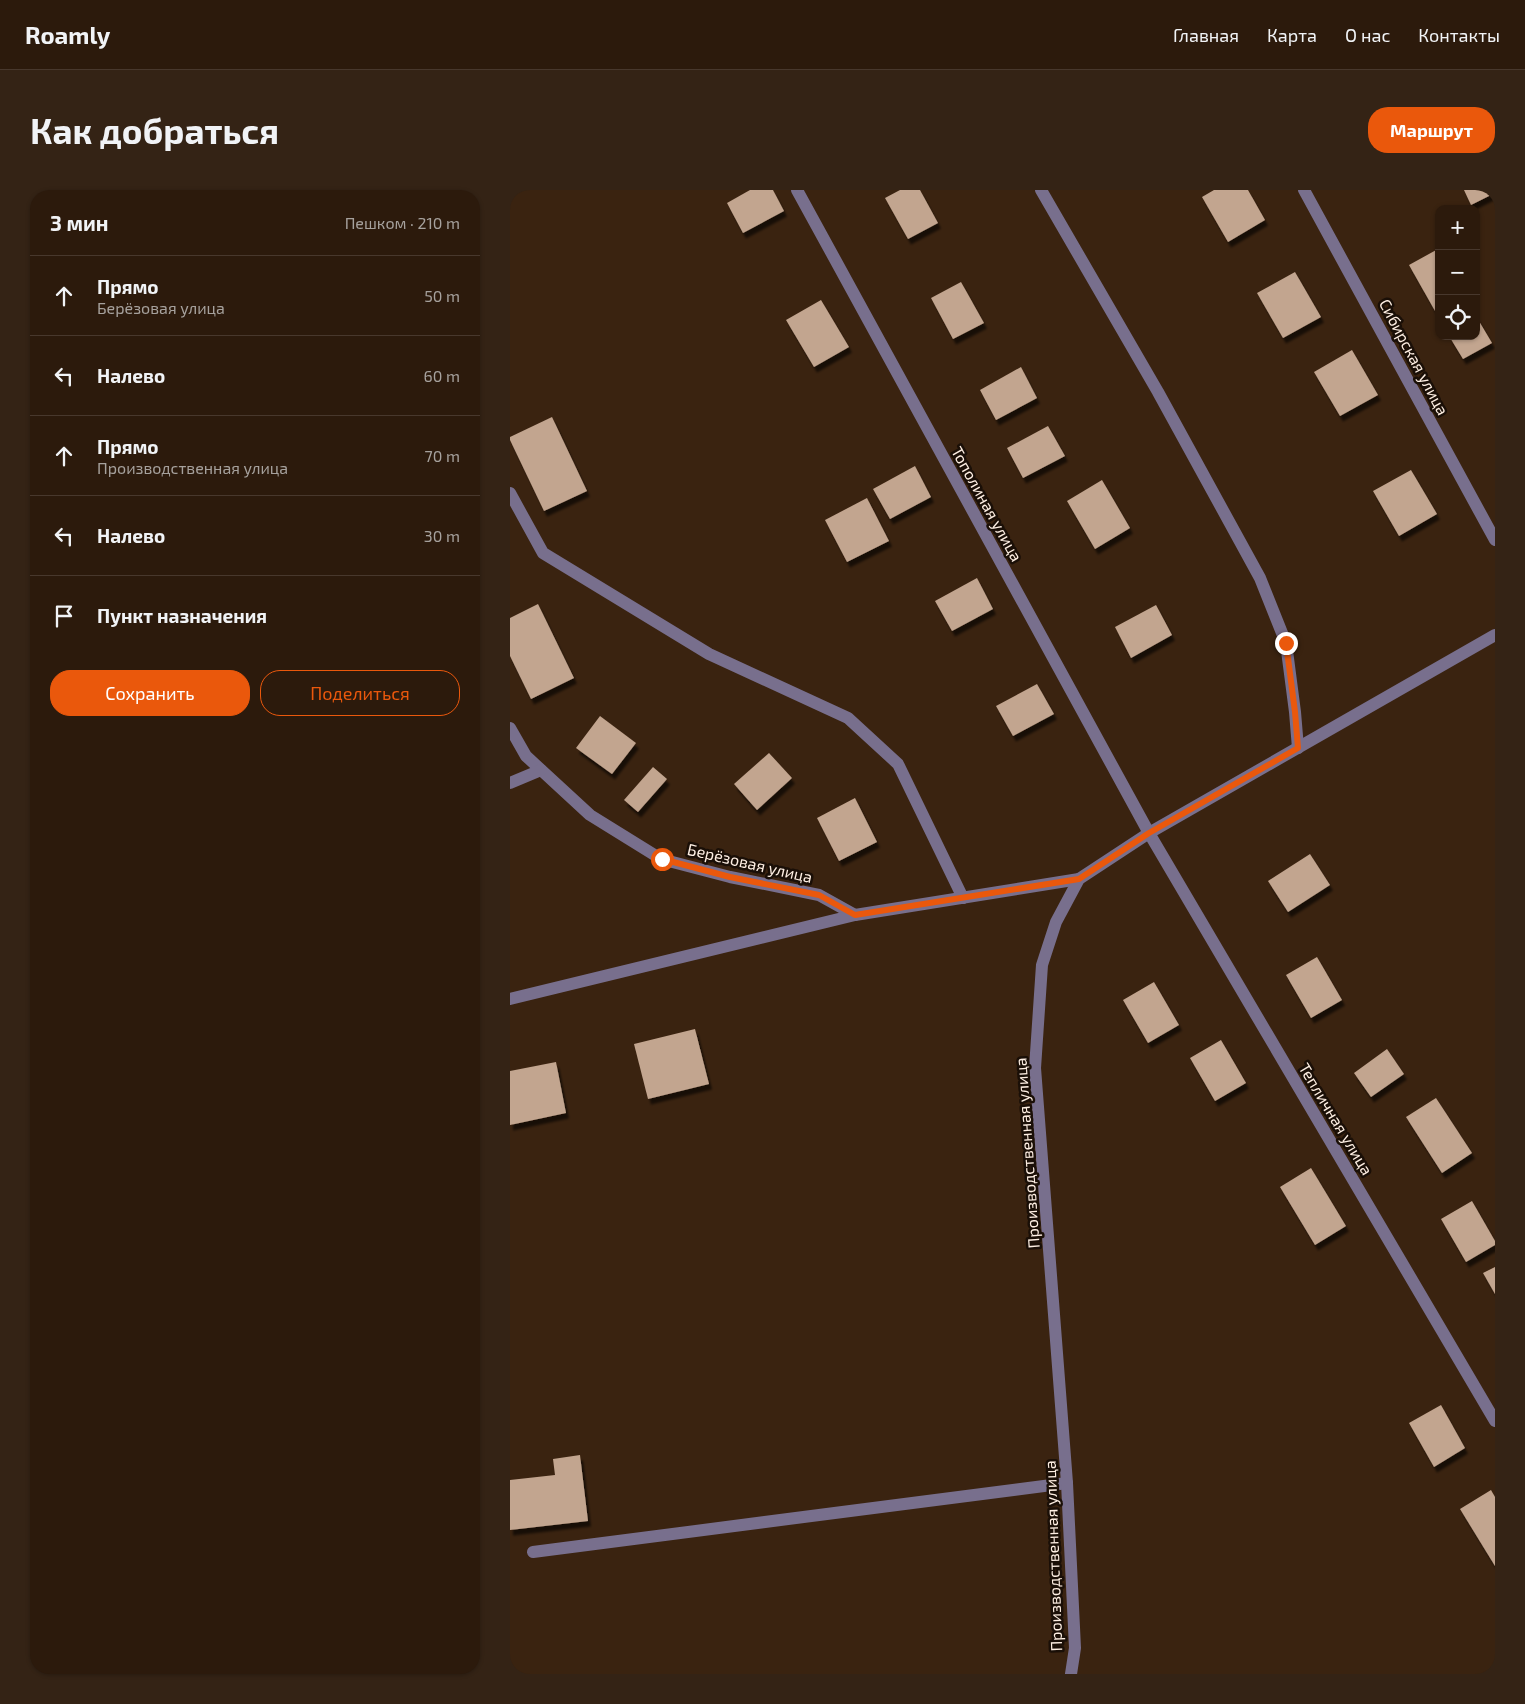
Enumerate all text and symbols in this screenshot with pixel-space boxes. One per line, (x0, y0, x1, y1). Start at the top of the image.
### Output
text: Roamly (25, 20, 110, 49)
text: Главная (1173, 24, 1239, 46)
text: Карта (1267, 24, 1317, 46)
text: О нас (1345, 24, 1390, 46)
text: Контакты (1418, 24, 1500, 46)
button: Маршрут (1368, 107, 1495, 153)
text: Как добраться (30, 109, 279, 151)
map controls (1435, 205, 1480, 340)
button: + (1435, 205, 1480, 250)
text: 3 мин (50, 210, 108, 235)
text: Пешком · 210 m (345, 213, 460, 232)
button: − (1435, 250, 1480, 295)
text: Прямо (97, 275, 159, 298)
icon: ahead (50, 282, 78, 310)
text: 50 m (424, 286, 460, 305)
button: locate (1435, 295, 1480, 340)
street label: Сибирская улица (1375, 296, 1453, 418)
text: Берёзовая улица (97, 298, 225, 317)
icon: left (50, 362, 78, 390)
text: Налево (97, 364, 165, 387)
text: 60 m (424, 366, 460, 385)
text: Прямо (97, 435, 159, 458)
icon: ahead (50, 442, 78, 470)
street label: Тополиная улица (947, 443, 1027, 565)
text: 70 m (425, 446, 460, 465)
text: Производственная улица (97, 458, 288, 477)
icon: left (50, 522, 78, 550)
text: Налево (97, 524, 165, 547)
text: 30 m (424, 526, 460, 545)
icon: arrive (50, 602, 78, 630)
text: Пункт назначения (97, 604, 267, 627)
route end (1275, 632, 1298, 655)
button: Сохранить (50, 670, 250, 716)
button: Поделиться (260, 670, 460, 716)
street label: Берёзовая улица (685, 839, 815, 887)
route start (651, 848, 674, 871)
street label: Производственная улица (1010, 1057, 1044, 1249)
street label: Тепличная улица (1295, 1059, 1377, 1179)
street label: Производственная улица (1040, 1460, 1066, 1652)

